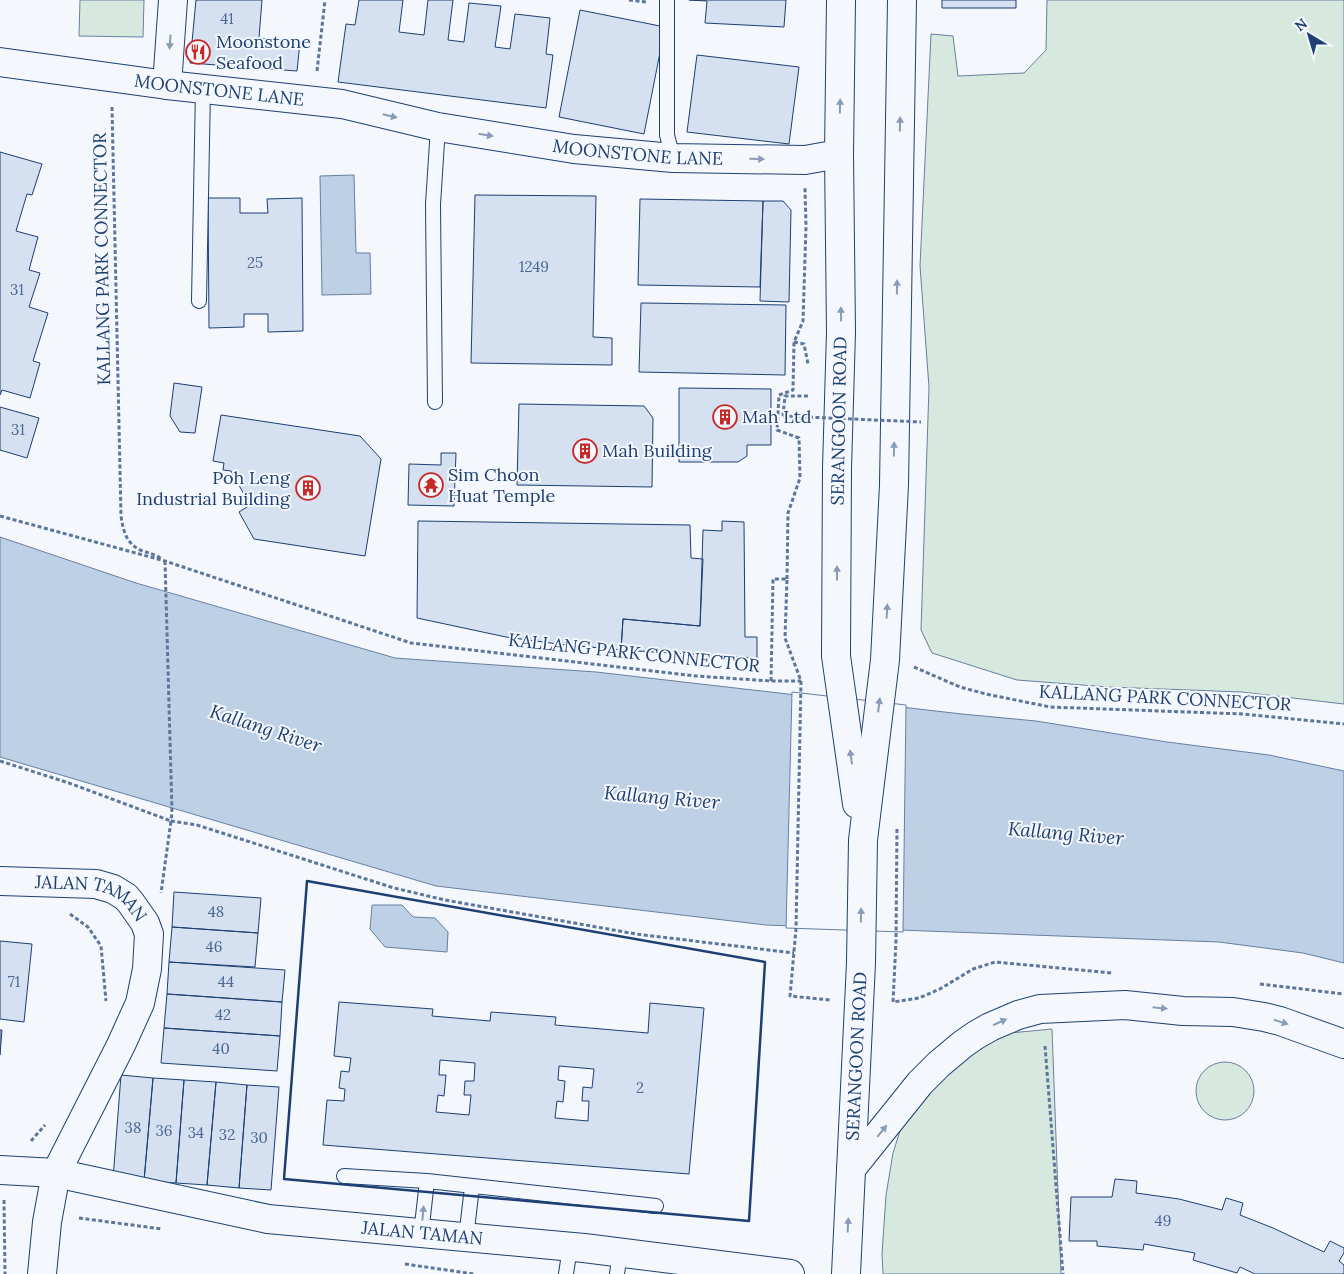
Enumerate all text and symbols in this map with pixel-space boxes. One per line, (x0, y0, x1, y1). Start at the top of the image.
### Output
house number: 41 (220, 9, 234, 28)
north arrow (1284, 10, 1334, 60)
text: N (1291, 14, 1311, 35)
place label: Moonstone Seafood (216, 30, 311, 74)
one-way arrow (166, 35, 174, 51)
restaurant icon: Moonstone Seafood (185, 39, 211, 65)
street label: MOONSTONE LANE (133, 69, 305, 111)
one-way arrow (836, 97, 844, 113)
one-way arrow (382, 112, 397, 120)
one-way arrow (896, 116, 904, 132)
one-way arrow (479, 131, 495, 139)
street label: KALLANG PARK CONNECTOR (88, 132, 115, 386)
street label: MOONSTONE LANE (551, 134, 723, 170)
one-way arrow (749, 155, 765, 163)
house number: 25 (247, 253, 263, 272)
house number: 1249 (519, 257, 549, 276)
one-way arrow (894, 278, 902, 294)
house number: 31 (10, 280, 24, 299)
one-way arrow (837, 305, 845, 321)
street label: SERANGOON ROAD (826, 336, 851, 506)
building icon: Mah Ltd (712, 404, 738, 430)
place label: Mah Ltd (742, 405, 812, 428)
house number: 31 (11, 420, 25, 439)
building icon: Mah Building (572, 438, 598, 464)
place label: Mah Building (602, 439, 713, 462)
one-way arrow (891, 441, 899, 457)
place label: Sim Choon Huat Temple (448, 463, 555, 507)
place label: Poh Leng Industrial Building (136, 466, 291, 510)
temple icon: Sim Choon Huat Temple (418, 472, 444, 498)
building icon: Poh Leng Industrial Building (295, 475, 321, 501)
one-way arrow (833, 564, 841, 580)
one-way arrow (884, 603, 892, 619)
street label: KALLANG PARK CONNECTOR (507, 628, 762, 677)
street label: KALLANG PARK CONNECTOR (1038, 679, 1293, 716)
one-way arrow (875, 697, 883, 713)
water label: Kallang River (207, 699, 325, 757)
one-way arrow (846, 749, 854, 765)
water label: Kallang River (603, 780, 721, 814)
water label: Kallang River (1007, 816, 1125, 850)
street label: JALAN TAMAN (34, 870, 152, 926)
house number: 48 (208, 902, 224, 921)
one-way arrow (857, 906, 865, 922)
house number: 46 (206, 937, 222, 956)
street label: SERANGOON ROAD (840, 971, 872, 1141)
house number: 71 (8, 972, 20, 991)
house number: 44 (218, 972, 234, 991)
one-way arrow (1152, 1004, 1168, 1012)
house number: 42 (215, 1005, 231, 1024)
one-way arrow (993, 1018, 1007, 1026)
one-way arrow (1273, 1019, 1288, 1026)
house number: 40 (212, 1039, 230, 1058)
house number: 2 (636, 1078, 644, 1097)
house number: 38 (125, 1118, 141, 1137)
house number: 36 (155, 1121, 173, 1140)
house number: 34 (188, 1123, 204, 1142)
house number: 32 (219, 1125, 235, 1144)
one-way arrow (876, 1125, 887, 1138)
house number: 30 (250, 1128, 268, 1147)
one-way arrow (419, 1205, 427, 1221)
house number: 49 (1155, 1211, 1171, 1230)
street label: JALAN TAMAN (360, 1216, 484, 1250)
one-way arrow (845, 1217, 853, 1233)

